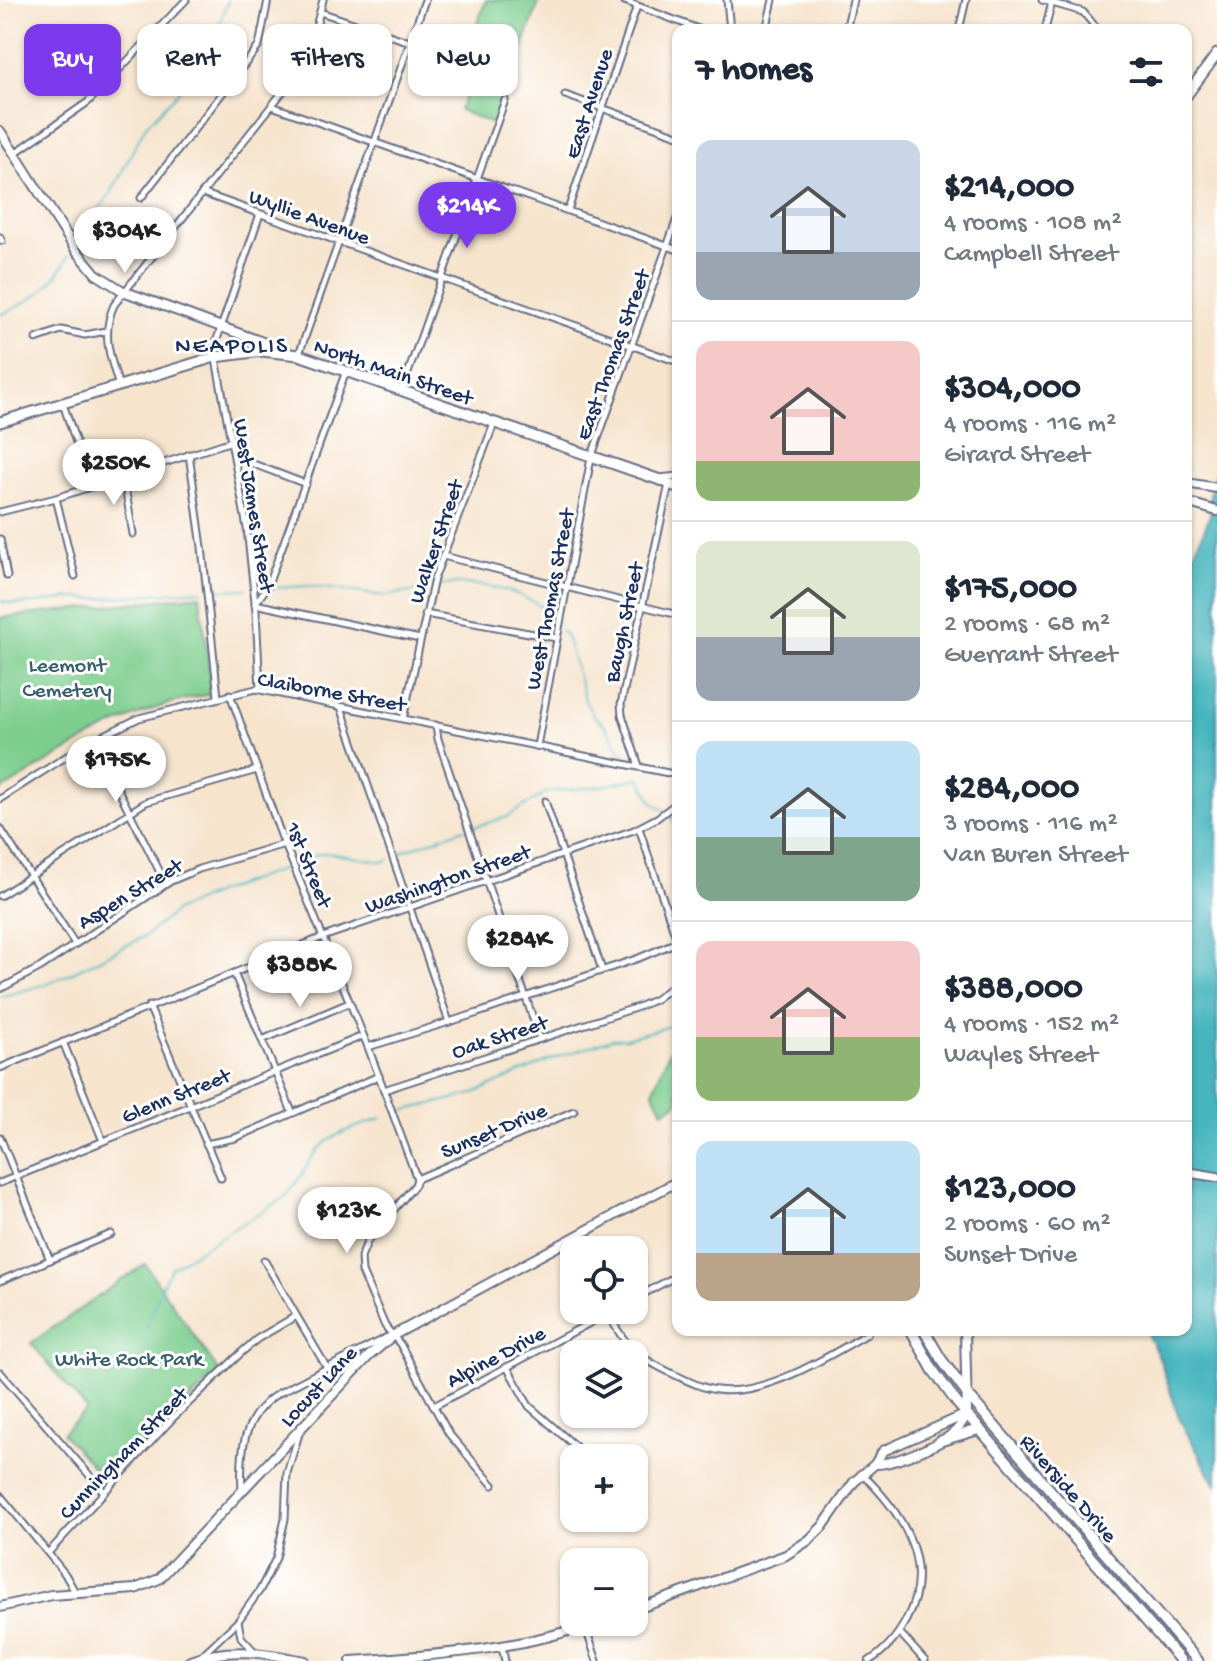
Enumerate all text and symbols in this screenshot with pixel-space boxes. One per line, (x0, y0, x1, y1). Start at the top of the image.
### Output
chip: Buy (24, 24, 121, 96)
chip: Rent (137, 24, 247, 96)
chip: Filters (263, 24, 392, 96)
chip: New (408, 24, 518, 96)
street label: East Avenue (561, 45, 621, 163)
icon: filters (1124, 50, 1168, 94)
text: 7 homes (696, 52, 812, 92)
text: $214,000 (944, 169, 1074, 209)
icon: home (760, 172, 856, 268)
pin: $214K (411, 182, 523, 250)
street label: Wyllie Avenue (245, 185, 373, 253)
text: $214K (436, 192, 498, 223)
pin: $304K (69, 207, 181, 275)
text: 4 rooms · 108 m² (944, 209, 1122, 240)
text: $304K (92, 217, 158, 248)
text: Campbell Street (944, 240, 1118, 271)
street label: East Thomas Street (572, 265, 658, 444)
district label: NEAPOLIS (175, 333, 289, 362)
street label: North Main Street (310, 334, 477, 414)
text: $304,000 (944, 370, 1081, 410)
icon: home (760, 373, 856, 469)
text: 4 rooms · 116 m² (944, 410, 1116, 441)
street label: West James Street (226, 417, 279, 596)
pin: $250K (58, 439, 170, 507)
text: Girard Street (944, 441, 1090, 472)
text: $250K (80, 449, 148, 480)
street label: Walker Street (405, 475, 472, 607)
street label: West Thomas Street (522, 505, 583, 692)
street label: Baugh Street (600, 558, 652, 686)
text: $175,000 (944, 570, 1077, 610)
icon: home (760, 573, 856, 669)
text: 2 rooms · 68 m² (944, 610, 1110, 641)
text: Guerrant Street (944, 641, 1117, 672)
park label: Leemont Cemetery (22, 654, 112, 705)
street label: Claiborne Street (255, 668, 410, 720)
pin: $175K (60, 736, 172, 804)
text: $175K (84, 746, 148, 777)
text: $284,000 (944, 770, 1079, 810)
icon: home (760, 773, 856, 869)
text: 3 rooms · 116 m² (944, 810, 1117, 841)
street label: 1st Street (278, 818, 337, 914)
street label: Washington Street (362, 840, 536, 921)
text: Van Buren Street (944, 841, 1127, 872)
street label: Aspen Street (74, 853, 190, 937)
pin: $284K (462, 915, 574, 983)
text: $284K (485, 925, 551, 956)
pin: $388K (244, 941, 356, 1009)
text: $388K (266, 951, 334, 982)
text: $388,000 (944, 970, 1083, 1010)
icon: home (760, 973, 856, 1069)
street label: Oak Street (449, 1010, 553, 1066)
text: 4 rooms · 152 m² (944, 1010, 1119, 1041)
text: Wayles Street (944, 1041, 1098, 1072)
street label: Glenn Street (118, 1063, 236, 1131)
street label: Sunset Drive (438, 1098, 552, 1167)
text: $123,000 (944, 1170, 1076, 1210)
icon: home (760, 1173, 856, 1269)
pin: $123K (291, 1187, 403, 1255)
text: $123K (316, 1197, 378, 1228)
text: 2 rooms · 60 m² (944, 1210, 1110, 1241)
map controls (560, 1236, 648, 1636)
button: locate (560, 1236, 648, 1324)
text: Sunset Drive (944, 1241, 1077, 1272)
street label: Alpine Drive (443, 1321, 551, 1395)
button: layers (560, 1340, 648, 1428)
street label: Locust Lane (276, 1341, 365, 1434)
park label: White Rock Park (55, 1348, 205, 1374)
street label: Cunningham Street (55, 1382, 196, 1527)
street label: Riverside Drive (1013, 1430, 1122, 1550)
button: + (560, 1444, 648, 1532)
button: − (560, 1548, 648, 1636)

